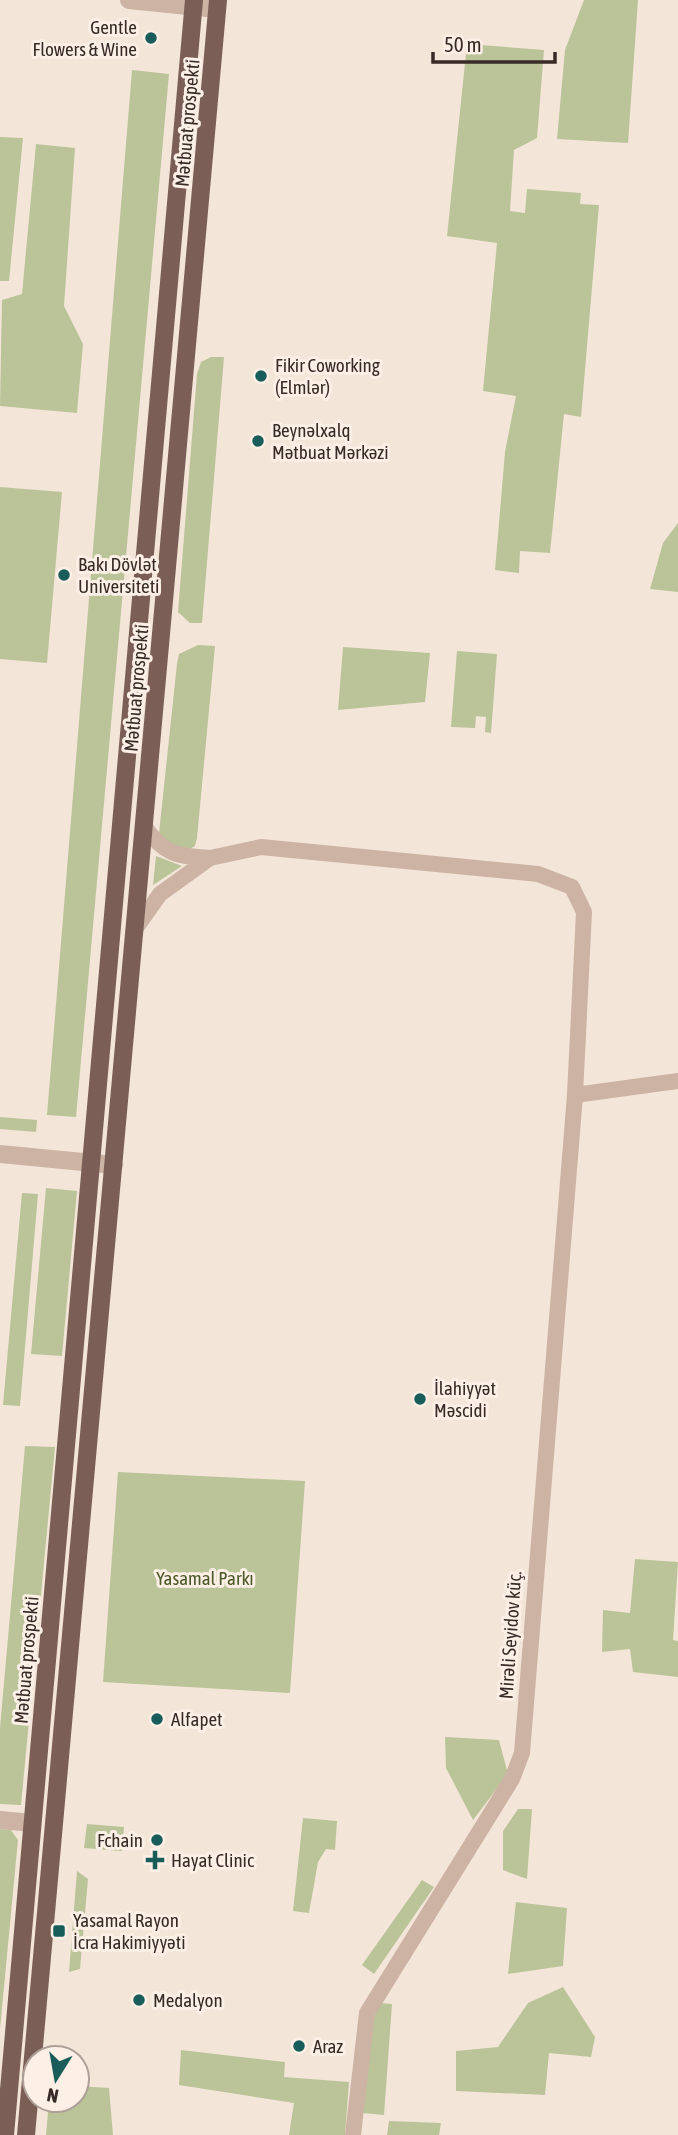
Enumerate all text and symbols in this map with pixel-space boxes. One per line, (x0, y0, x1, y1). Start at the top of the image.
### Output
place label: Gentle Flowers & Wine (33, 16, 137, 60)
scale bar (433, 21, 556, 65)
marker: Gentle Flowers & Wine (143, 30, 159, 46)
text: 50 m (444, 32, 482, 56)
street label: Mətbuat prospekti (170, 58, 204, 188)
place label: Fikir Coworking (Elmlər) (275, 354, 381, 398)
marker: Fikir Coworking (Elmlər) (253, 368, 269, 384)
place label: Beynəlxalq Mətbuat Mərkəzi (272, 419, 389, 463)
marker: Beynəlxalq Mətbuat Mərkəzi (250, 433, 266, 449)
place label: Bakı Dövlət Universiteti (78, 553, 160, 597)
marker: Bakı Dövlət Universiteti (56, 567, 72, 583)
street label: Mətbuat prospekti (119, 623, 153, 753)
place label: İlahiyyət Məscidi (434, 1377, 496, 1421)
marker: İlahiyyət Məscidi (412, 1391, 428, 1407)
park label: Yasamal Parkı (156, 1567, 254, 1589)
street label: Mirəli Seyidov küç. (495, 1570, 525, 1700)
street label: Mətbuat prospekti (9, 1595, 43, 1725)
place label: Alfapet (171, 1708, 223, 1730)
marker: Alfapet (149, 1711, 165, 1727)
place label: Fchain (97, 1829, 143, 1851)
marker: Fchain (149, 1832, 165, 1848)
place label: Hayat Clinic (171, 1849, 255, 1871)
marker: Hayat Clinic (145, 1850, 165, 1870)
place label: Yasamal Rayon İcra Hakimiyyəti (73, 1909, 186, 1953)
marker: Yasamal Rayon İcra Hakimiyyəti (51, 1923, 67, 1939)
place label: Medalyon (153, 1989, 223, 2011)
marker: Medalyon (131, 1992, 147, 2008)
place label: Araz (313, 2035, 343, 2057)
marker: Araz (291, 2038, 307, 2054)
north arrow (21, 2044, 91, 2114)
text: N (45, 2084, 60, 2108)

